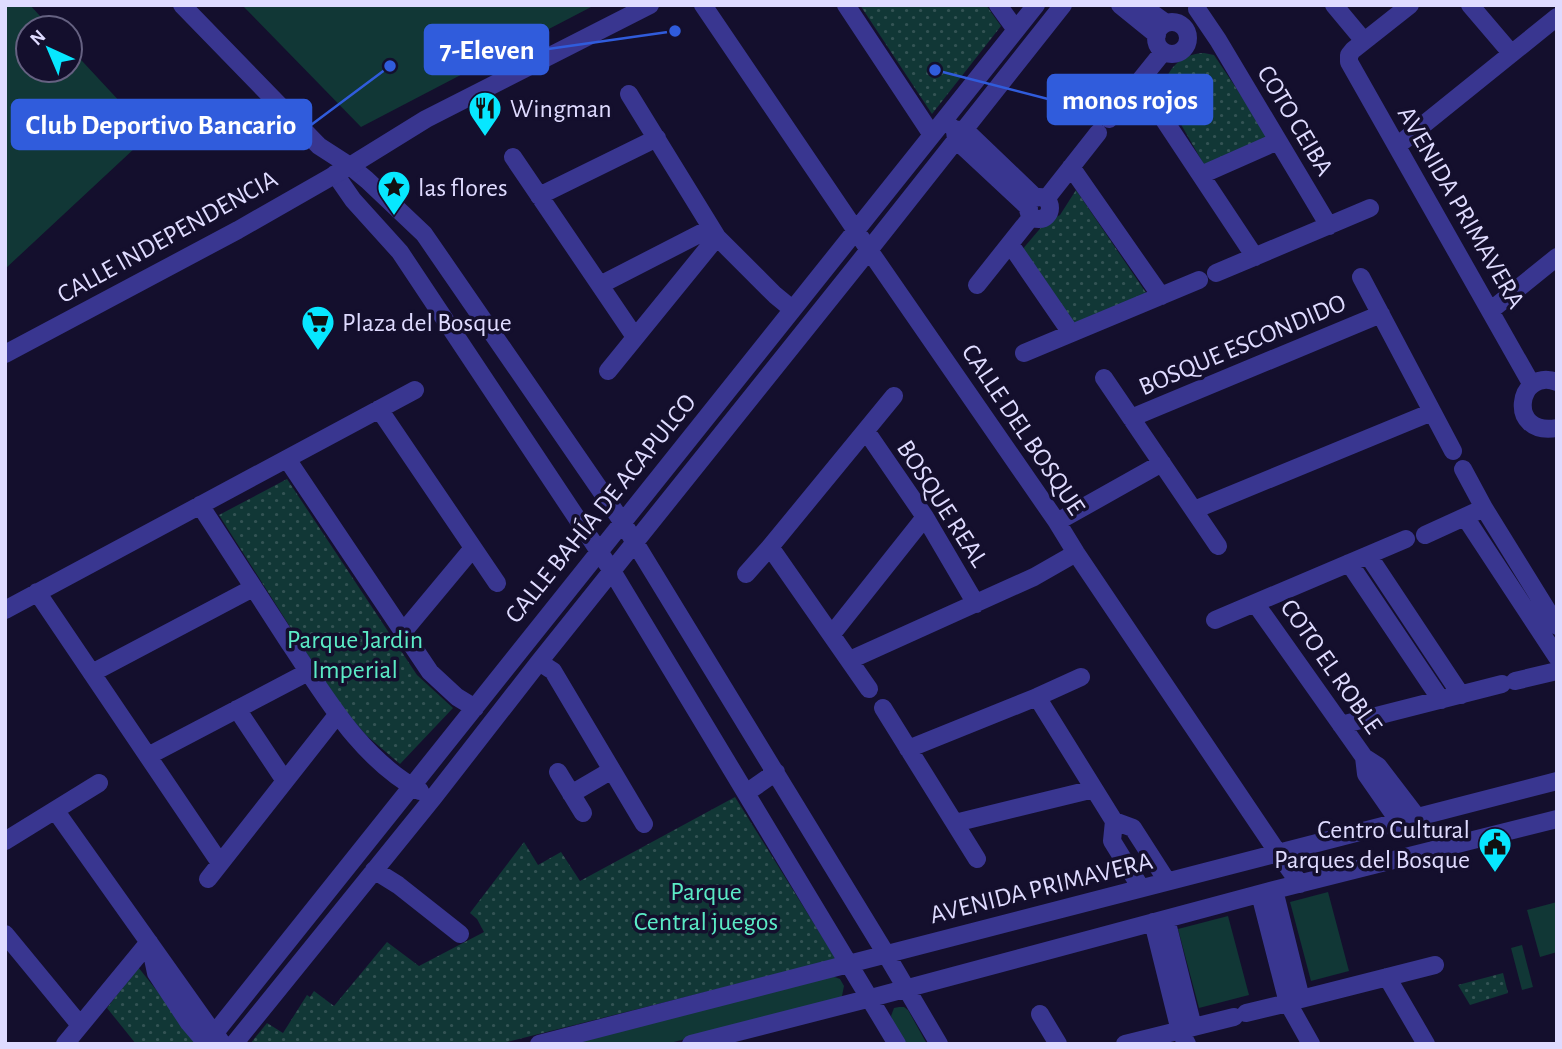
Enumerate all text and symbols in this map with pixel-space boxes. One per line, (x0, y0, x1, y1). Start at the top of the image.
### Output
north arrow (14, 14, 84, 84)
callout: 7-Eleven (425, 25, 548, 74)
text: N (27, 26, 50, 49)
text: 7-Eleven (439, 37, 535, 65)
street label: COTO CEIBA (1252, 61, 1338, 180)
callout: monos rojos (1048, 75, 1212, 124)
text: monos rojos (1062, 87, 1198, 115)
restaurant icon: Wingman (466, 89, 504, 138)
place label: Wingman (510, 96, 612, 122)
callout: Club Deportivo Bancario (12, 100, 311, 149)
street label: AVENIDA PRIMAVERA (1393, 102, 1530, 313)
text: Club Deportivo Bancario (26, 112, 296, 140)
street label: CALLE INDEPENDENCIA (53, 166, 282, 308)
place icon: las flores (375, 168, 413, 217)
place label: las flores (418, 175, 508, 201)
street label: BOSQUE ESCONDIDO (1135, 290, 1350, 400)
supermarket icon: Plaza del Bosque (299, 303, 337, 352)
place label: Plaza del Bosque (342, 310, 512, 336)
street label: CALLE DEL BOSQUE (957, 340, 1090, 520)
street label: CALLE BAHÍA DE ACAPULCO (499, 388, 701, 628)
street label: BOSQUE REAL (892, 436, 993, 572)
street label: COTO EL ROBLE (1275, 595, 1387, 738)
park label: Parque Jardin Imperial (287, 627, 423, 683)
place label: Centro Cultural Parques del Bosque (1274, 817, 1470, 873)
public building icon: Centro Cultural Parques del Bosque (1476, 825, 1514, 874)
street label: AVENIDA PRIMAVERA (927, 848, 1155, 928)
park label: Parque Central juegos (634, 879, 778, 935)

